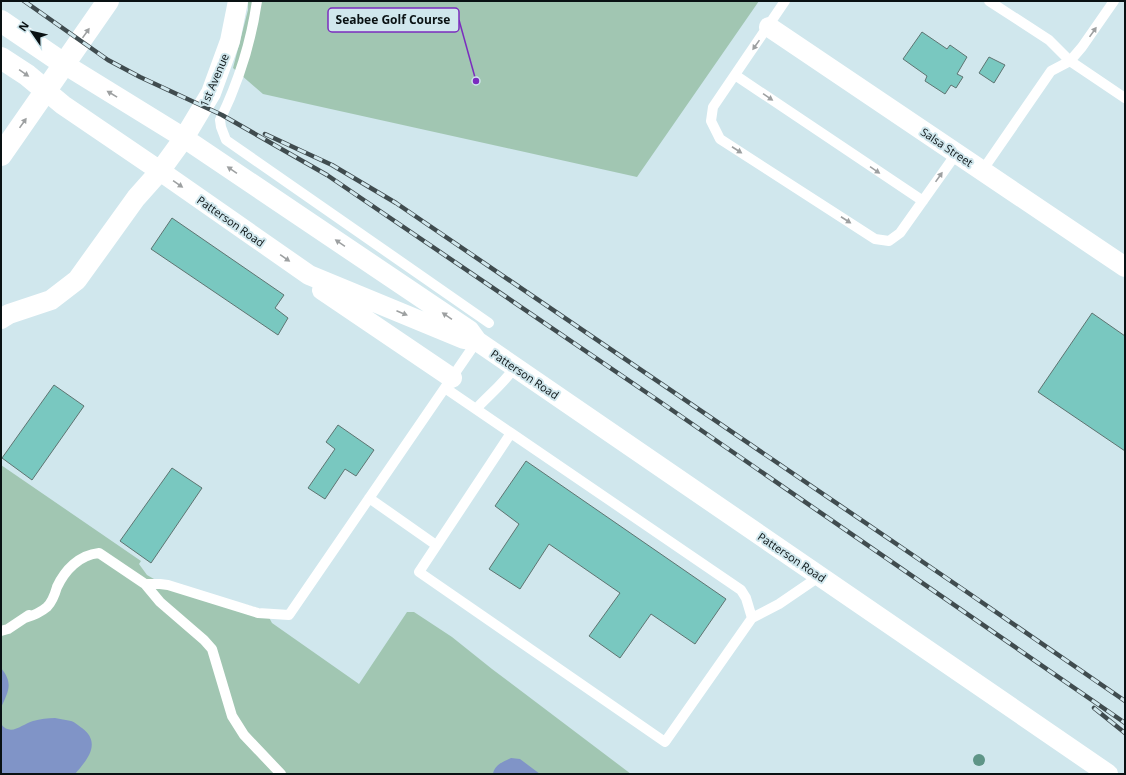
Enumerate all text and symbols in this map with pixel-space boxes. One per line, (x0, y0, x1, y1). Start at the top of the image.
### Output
callout: Seabee Golf Course (328, 8, 459, 32)
text: Seabee Golf Course (336, 11, 450, 28)
north arrow (12, 12, 52, 52)
text: N (15, 18, 32, 34)
one-way arrow (1089, 26, 1097, 37)
one-way arrow (82, 27, 90, 38)
one-way arrow (752, 40, 760, 50)
street label: 1st Avenue (196, 51, 232, 109)
one-way arrow (18, 69, 29, 77)
one-way arrow (106, 91, 118, 98)
one-way arrow (763, 93, 773, 101)
one-way arrow (19, 118, 27, 128)
street label: Salsa Street (918, 124, 976, 170)
one-way arrow (732, 146, 742, 154)
one-way arrow (227, 166, 237, 174)
one-way arrow (870, 166, 881, 174)
one-way arrow (935, 172, 943, 183)
one-way arrow (173, 180, 184, 188)
street label: Patterson Road (194, 192, 268, 250)
one-way arrow (840, 217, 852, 224)
one-way arrow (335, 239, 345, 247)
one-way arrow (280, 254, 290, 262)
one-way arrow (396, 310, 408, 317)
one-way arrow (442, 312, 453, 320)
street label: Patterson Road (488, 346, 562, 402)
street label: Patterson Road (755, 529, 829, 585)

